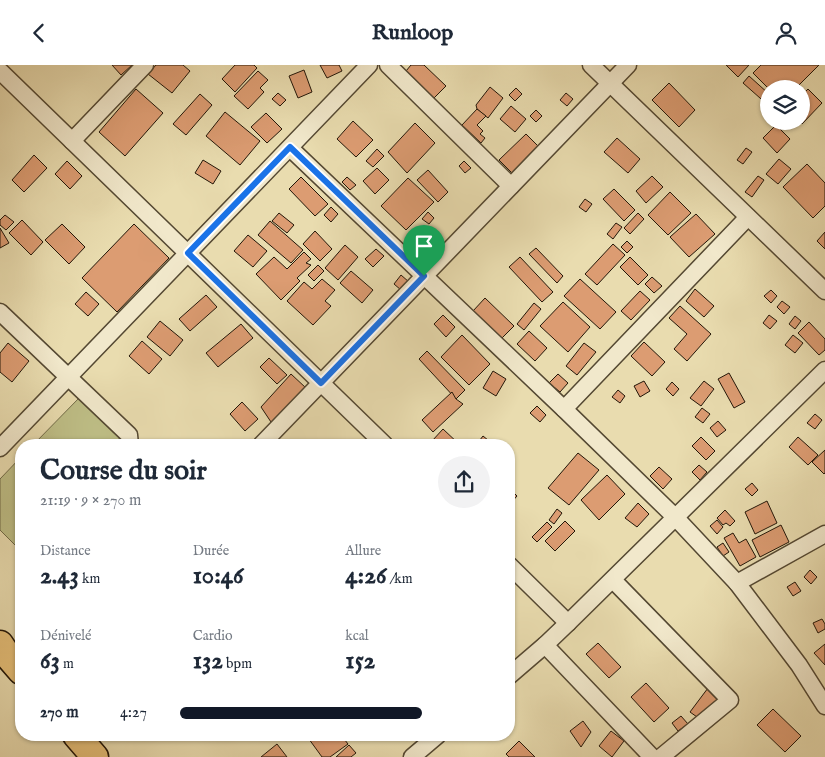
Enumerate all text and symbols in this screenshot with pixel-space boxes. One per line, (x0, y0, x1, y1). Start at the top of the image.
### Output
icon: back (25, 19, 53, 47)
text: Runloop (372, 19, 453, 47)
icon: person (772, 19, 800, 47)
map controls (760, 80, 810, 130)
button: layers (760, 80, 810, 130)
pin (403, 225, 445, 276)
icon: arrive (410, 232, 438, 260)
text: Course du soir (40, 454, 207, 489)
button: share (438, 456, 490, 508)
text: 21:19 · 9 × 270 m (40, 491, 141, 511)
text: Distance (40, 542, 91, 560)
text: Durée (193, 542, 229, 560)
text: Allure (345, 542, 381, 560)
text: 2.43 (40, 560, 79, 592)
text: 10:46 (193, 560, 244, 592)
text: 4:26 (345, 560, 386, 592)
text: km (79, 570, 100, 588)
text: /km (386, 570, 413, 588)
text: Dénivelé (40, 627, 92, 645)
text: Cardio (193, 627, 233, 645)
text: kcal (345, 627, 369, 645)
text: 63 (40, 645, 60, 677)
text: 132 (193, 645, 223, 677)
text: 152 (345, 645, 375, 677)
text: m (60, 655, 74, 673)
text: bpm (223, 655, 252, 673)
text: 270 m (40, 703, 79, 723)
text: 4:27 (120, 703, 147, 723)

